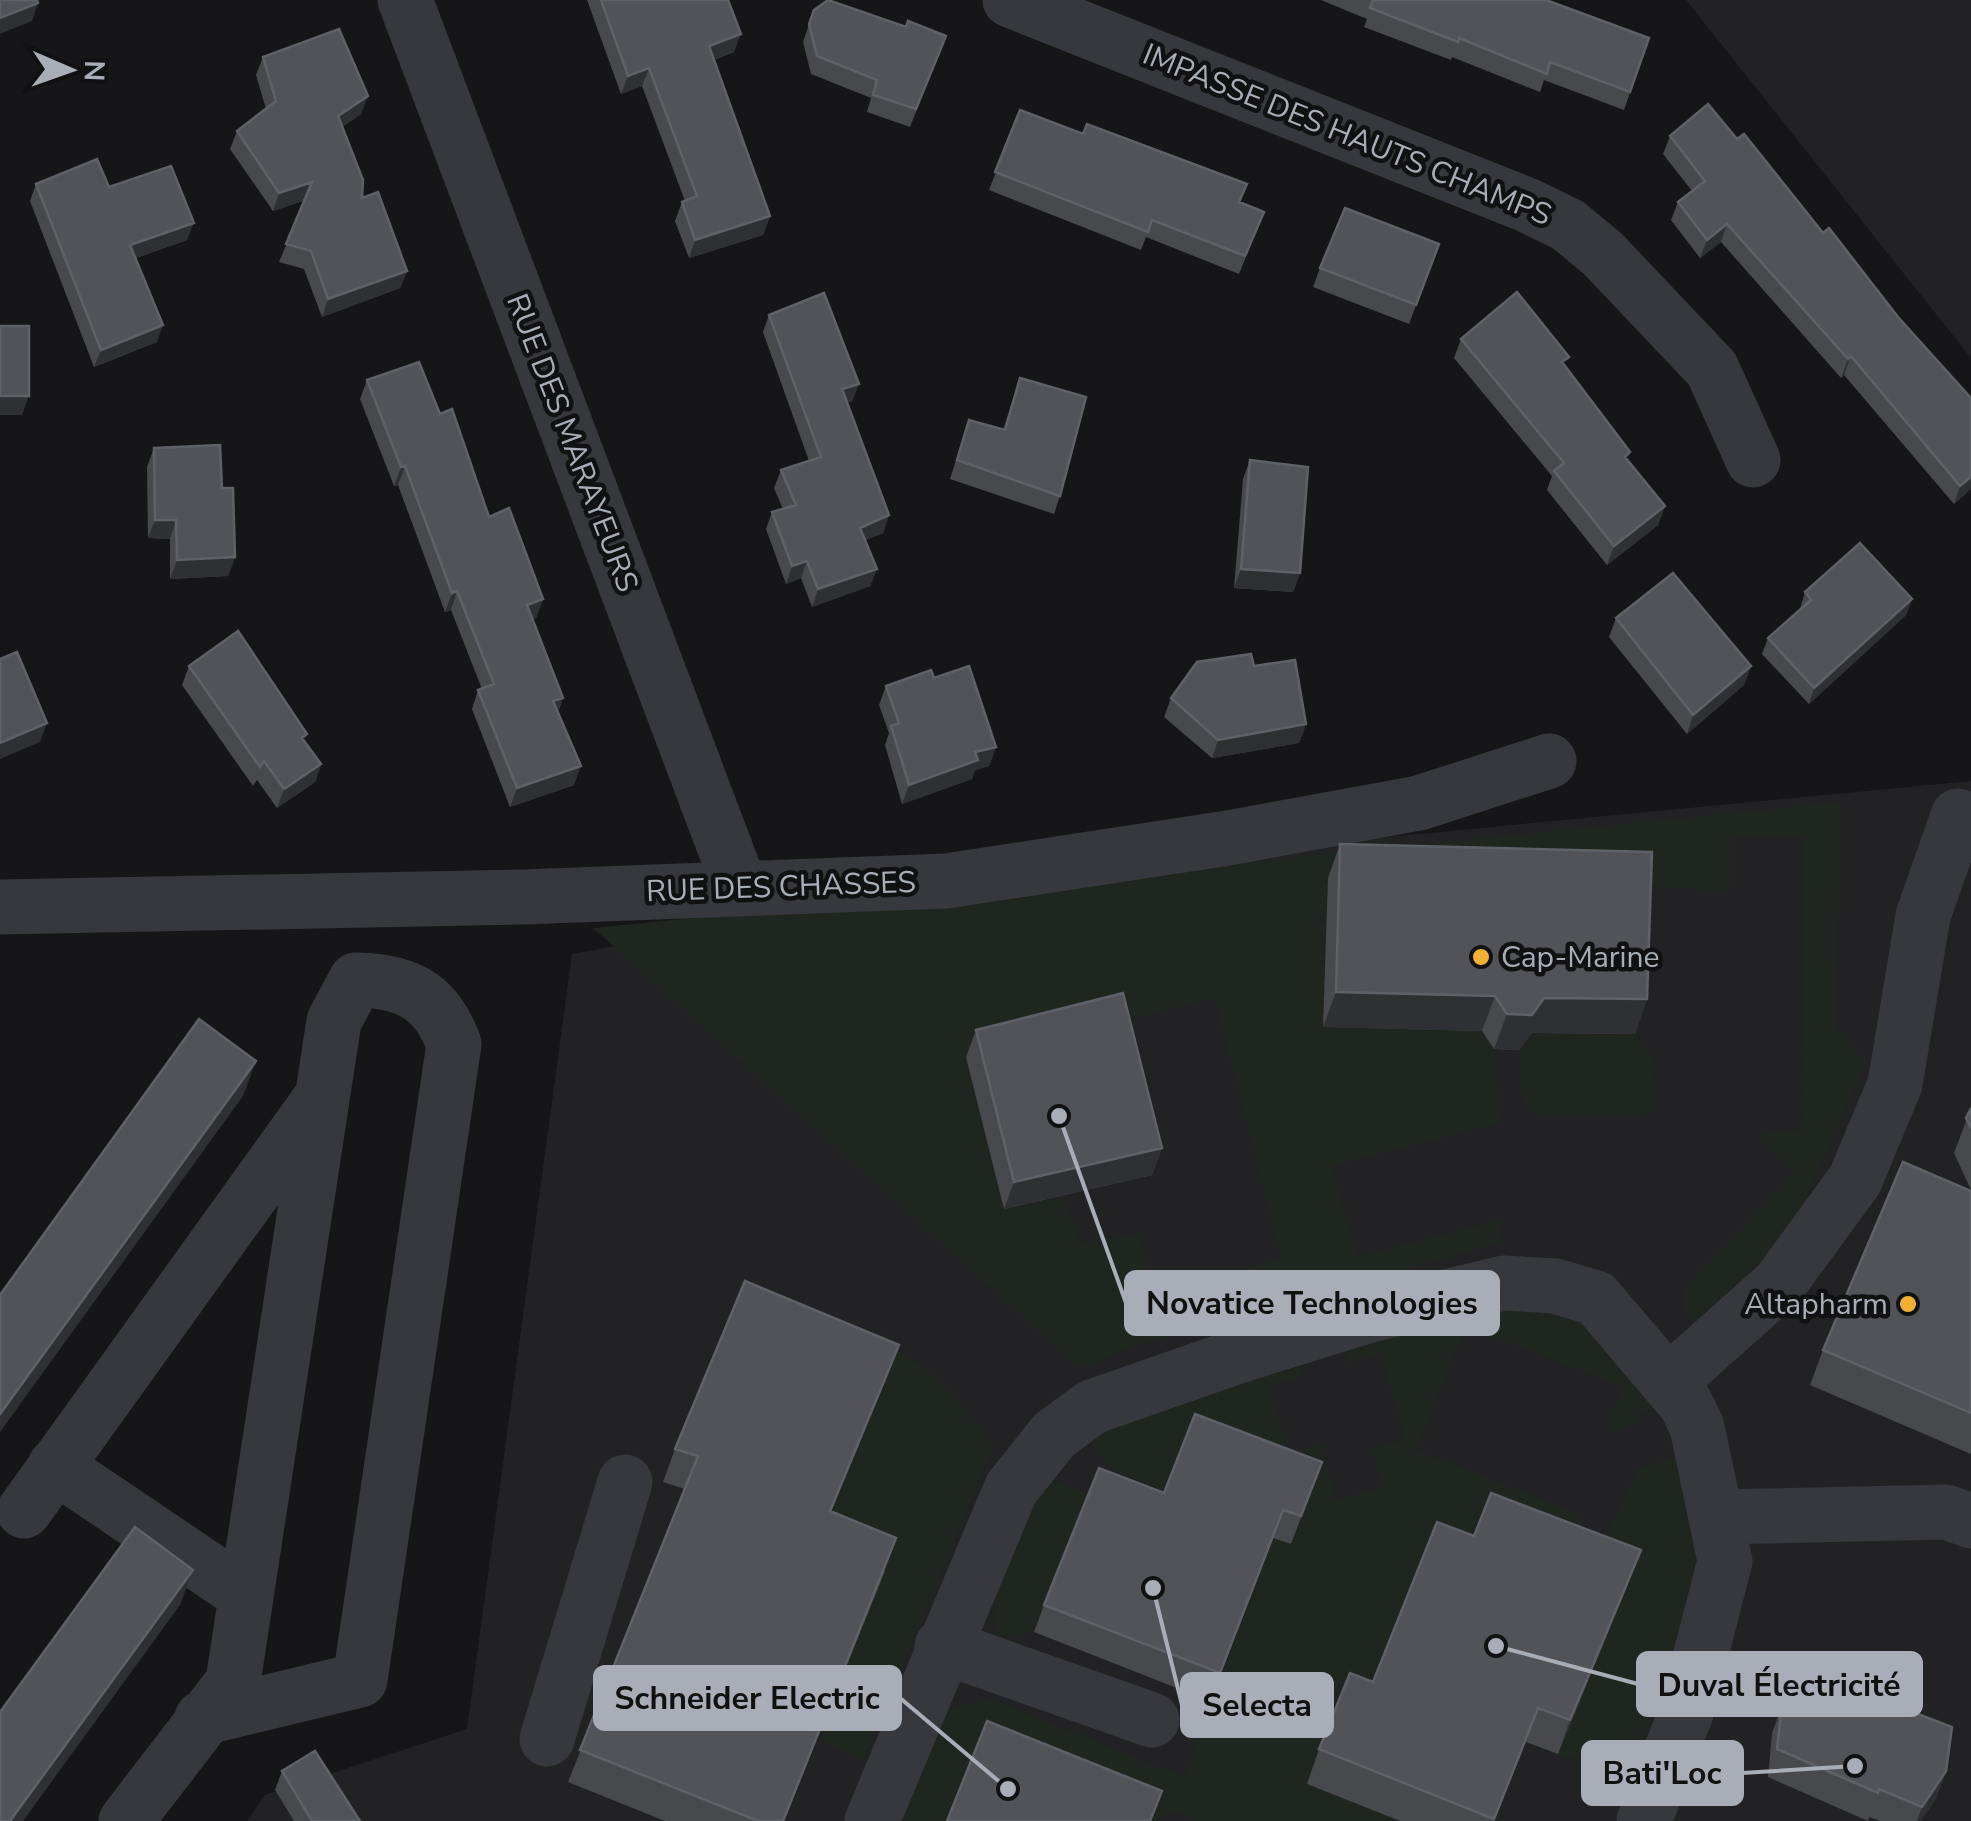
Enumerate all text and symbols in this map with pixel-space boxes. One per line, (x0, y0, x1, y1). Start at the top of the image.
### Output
north arrow (20, 20, 120, 120)
street label: IMPASSE DES HAUTS CHAMPS (1137, 34, 1557, 236)
text: N (75, 60, 113, 82)
street label: RUE DES MARAYEURS (496, 288, 648, 598)
street label: RUE DES CHASSES (645, 862, 917, 912)
place label: Cap-Marine (1501, 937, 1660, 978)
marker: Cap-Marine (1470, 946, 1492, 968)
callout: Novatice Technologies (1126, 1272, 1498, 1334)
text: Novatice Technologies (1146, 1282, 1478, 1325)
place label: Altapharm (1744, 1284, 1888, 1325)
marker: Altapharm (1897, 1293, 1919, 1315)
callout: Duval Électricité (1638, 1653, 1921, 1715)
text: Duval Électricité (1657, 1664, 1901, 1707)
callout: Schneider Electric (595, 1667, 900, 1729)
callout: Selecta (1182, 1674, 1332, 1736)
text: Schneider Electric (614, 1677, 880, 1720)
text: Selecta (1202, 1684, 1312, 1727)
callout: Bati'Loc (1583, 1742, 1742, 1804)
text: Bati'Loc (1602, 1752, 1722, 1795)

